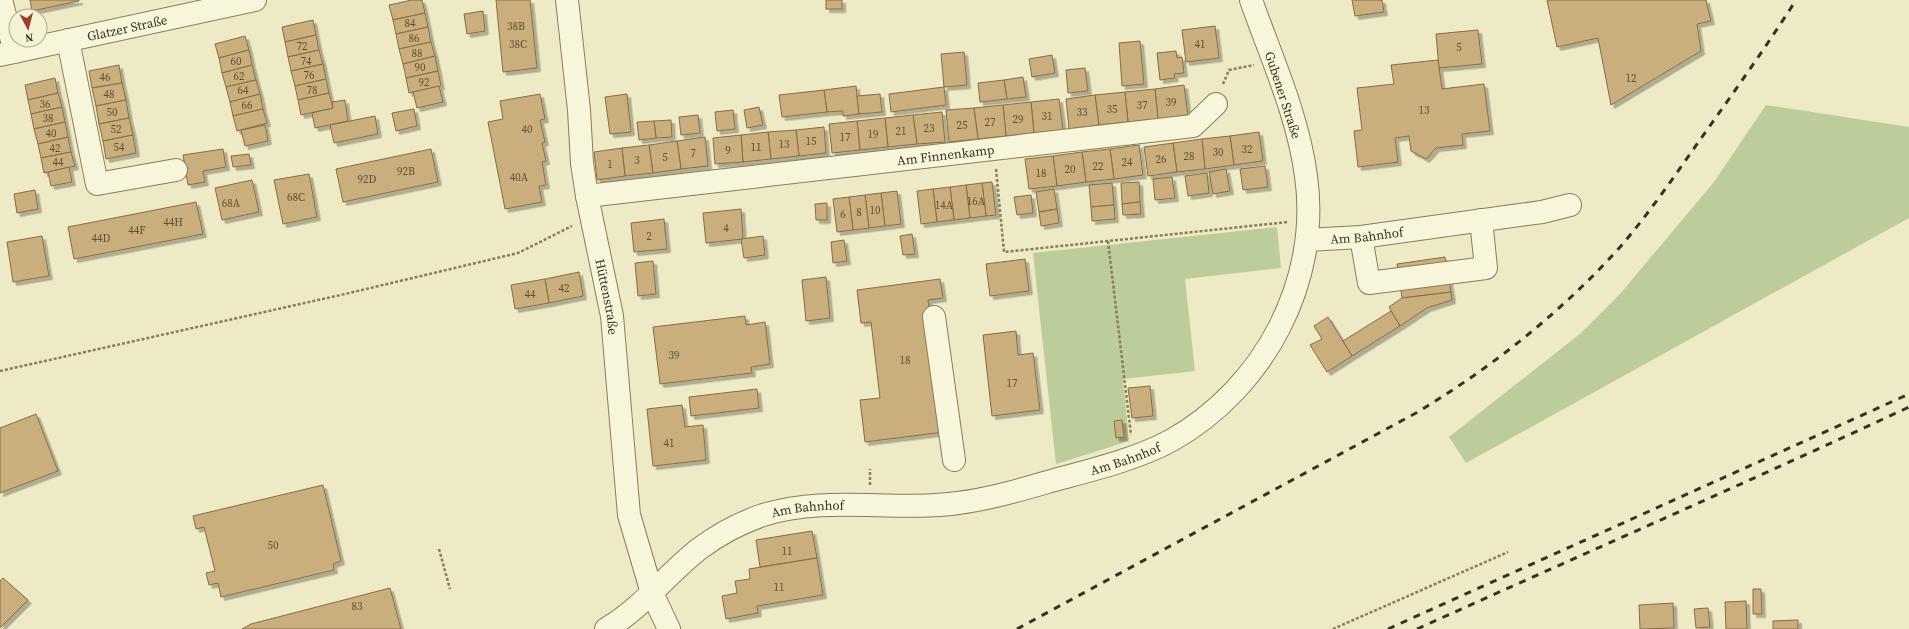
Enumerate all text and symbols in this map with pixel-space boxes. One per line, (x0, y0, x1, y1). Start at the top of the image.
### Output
north arrow (8, 8, 48, 48)
street label: Glatzer Straße (85, 11, 169, 45)
house number: 84 (405, 16, 416, 31)
house number: 38B (507, 19, 525, 34)
text: N (24, 29, 34, 45)
house number: 86 (409, 31, 420, 46)
house number: 38C (509, 37, 527, 52)
house number: 41 (1195, 37, 1206, 52)
house number: 72 (297, 39, 308, 54)
house number: 5 (1456, 40, 1462, 55)
house number: 88 (412, 46, 423, 61)
street label: Gubener Straße (1261, 49, 1305, 141)
house number: 60 (231, 54, 242, 69)
house number: 74 (301, 54, 312, 69)
house number: 90 (415, 60, 426, 75)
house number: 76 (304, 68, 315, 83)
house number: 62 (234, 69, 245, 84)
house number: 46 (100, 70, 111, 85)
house number: 12 (1626, 71, 1637, 86)
house number: 92 (419, 75, 430, 90)
house number: 64 (238, 83, 249, 98)
house number: 78 (307, 83, 318, 98)
house number: 48 (104, 87, 115, 102)
house number: 39 (1166, 95, 1177, 110)
house number: 36 (40, 97, 51, 112)
house number: 66 (242, 98, 253, 113)
house number: 37 (1137, 98, 1148, 113)
house number: 35 (1107, 102, 1118, 117)
house number: 13 (1419, 103, 1430, 118)
house number: 50 (107, 105, 118, 120)
house number: 33 (1077, 105, 1088, 120)
house number: 31 (1042, 109, 1053, 124)
house number: 38 (43, 111, 54, 126)
house number: 29 (1013, 112, 1024, 127)
house number: 27 (985, 115, 996, 130)
house number: 25 (957, 118, 968, 133)
house number: 23 (924, 121, 935, 136)
house number: 52 (111, 122, 122, 137)
house number: 40 (522, 122, 533, 137)
house number: 21 (896, 124, 907, 139)
house number: 40 (46, 126, 57, 141)
house number: 19 (868, 127, 879, 142)
house number: 17 (840, 130, 851, 145)
house number: 15 (806, 134, 817, 149)
house number: 13 (779, 137, 790, 152)
house number: 54 (114, 140, 125, 155)
house number: 11 (751, 140, 762, 155)
house number: 42 (50, 141, 61, 156)
street label: Am Finnenkamp (896, 141, 995, 169)
house number: 32 (1242, 142, 1253, 157)
house number: 9 (725, 143, 731, 158)
house number: 30 (1213, 145, 1224, 160)
house number: 7 (690, 146, 696, 161)
house number: 28 (1184, 149, 1195, 164)
house number: 5 (662, 150, 668, 165)
house number: 26 (1156, 152, 1167, 167)
house number: 3 (634, 153, 640, 168)
house number: 44 (53, 155, 64, 170)
house number: 24 (1122, 155, 1133, 170)
house number: 1 (607, 157, 613, 172)
house number: 22 (1093, 159, 1104, 174)
house number: 20 (1065, 162, 1076, 177)
house number: 92B (397, 164, 415, 179)
house number: 18 (1036, 166, 1047, 181)
house number: 40A (510, 170, 529, 185)
house number: 92D (358, 172, 377, 187)
house number: 68C (287, 190, 305, 205)
house number: 16A (967, 194, 986, 209)
house number: 68A (222, 196, 241, 211)
house number: 14A (935, 198, 954, 213)
house number: 10 (870, 203, 881, 218)
house number: 8 (856, 205, 862, 220)
house number: 6 (840, 207, 846, 222)
house number: 44H (163, 215, 183, 230)
house number: 4 (723, 221, 729, 236)
house number: 44F (128, 223, 146, 238)
street label: Am Bahnhof (1330, 223, 1406, 247)
house number: 2 (646, 229, 652, 244)
house number: 44D (92, 231, 111, 246)
street label: Hüttenstraße (592, 257, 622, 336)
house number: 42 (559, 281, 570, 296)
house number: 44 (525, 287, 536, 302)
house number: 39 (669, 348, 680, 363)
house number: 18 (900, 353, 911, 368)
house number: 17 (1007, 376, 1018, 391)
house number: 41 (664, 436, 675, 451)
street label: Am Bahnhof (1088, 438, 1165, 479)
street label: Am Bahnhof (769, 496, 846, 521)
house number: 50 (268, 538, 279, 553)
house number: 11 (782, 544, 793, 559)
house number: 11 (774, 580, 785, 595)
house number: 83 (352, 599, 363, 614)

